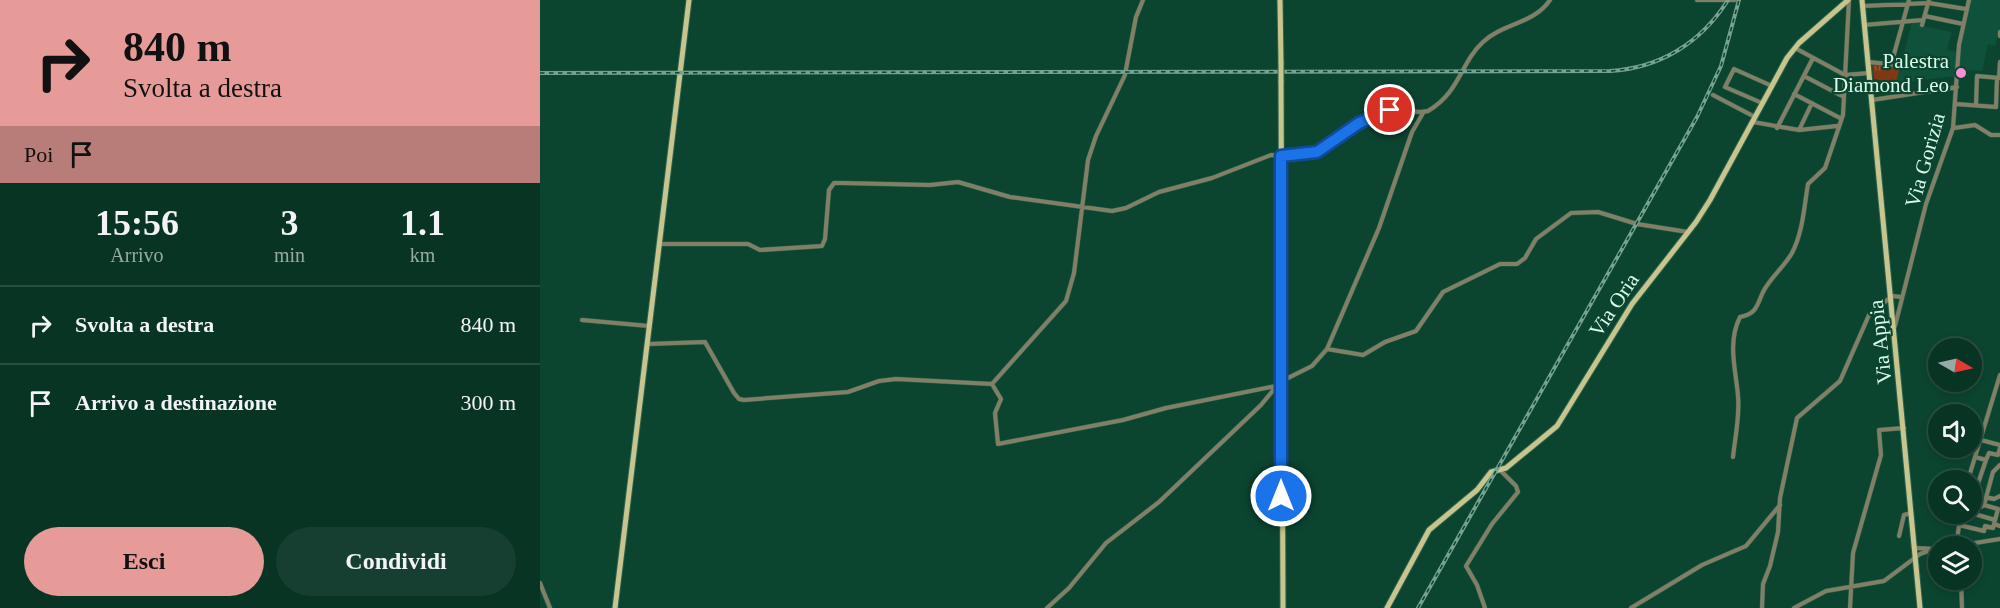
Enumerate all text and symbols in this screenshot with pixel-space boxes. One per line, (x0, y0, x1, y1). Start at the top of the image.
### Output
icon: right (24, 24, 102, 102)
text: 840 m (123, 24, 232, 70)
place label: Palestra Diamond Leo (1833, 49, 1950, 97)
marker: Palestra Diamond Leo (1954, 66, 1968, 80)
text: Svolta a destra (123, 73, 282, 103)
pin (1364, 84, 1415, 135)
icon: arrive (1373, 93, 1406, 126)
street label: Via Gorizia (1900, 109, 1950, 210)
icon: arrive (65, 138, 98, 171)
text: Poi (24, 142, 53, 167)
text: 15:56 (95, 203, 179, 243)
text: 3 (281, 203, 299, 243)
text: 1.1 (400, 203, 445, 243)
text: Arrivo (110, 244, 164, 266)
text: min (274, 244, 305, 266)
text: km (410, 244, 435, 266)
street label: Via Oria (1584, 268, 1644, 341)
street label: Via Appia (1864, 298, 1896, 385)
icon: right (24, 309, 57, 342)
text: Svolta a destra (75, 312, 214, 337)
text: 840 m (460, 312, 516, 337)
north arrow (1928, 338, 1982, 392)
map controls (1928, 338, 1982, 590)
icon: arrive (24, 387, 57, 420)
text: Arrivo a destinazione (75, 390, 277, 415)
text: 300 m (460, 390, 516, 415)
button: sound (1928, 404, 1982, 458)
position arrow (1249, 464, 1313, 528)
button: search (1928, 470, 1982, 524)
button: Esci (24, 527, 264, 596)
button: Condividi (276, 527, 516, 596)
button: layers (1928, 536, 1982, 590)

